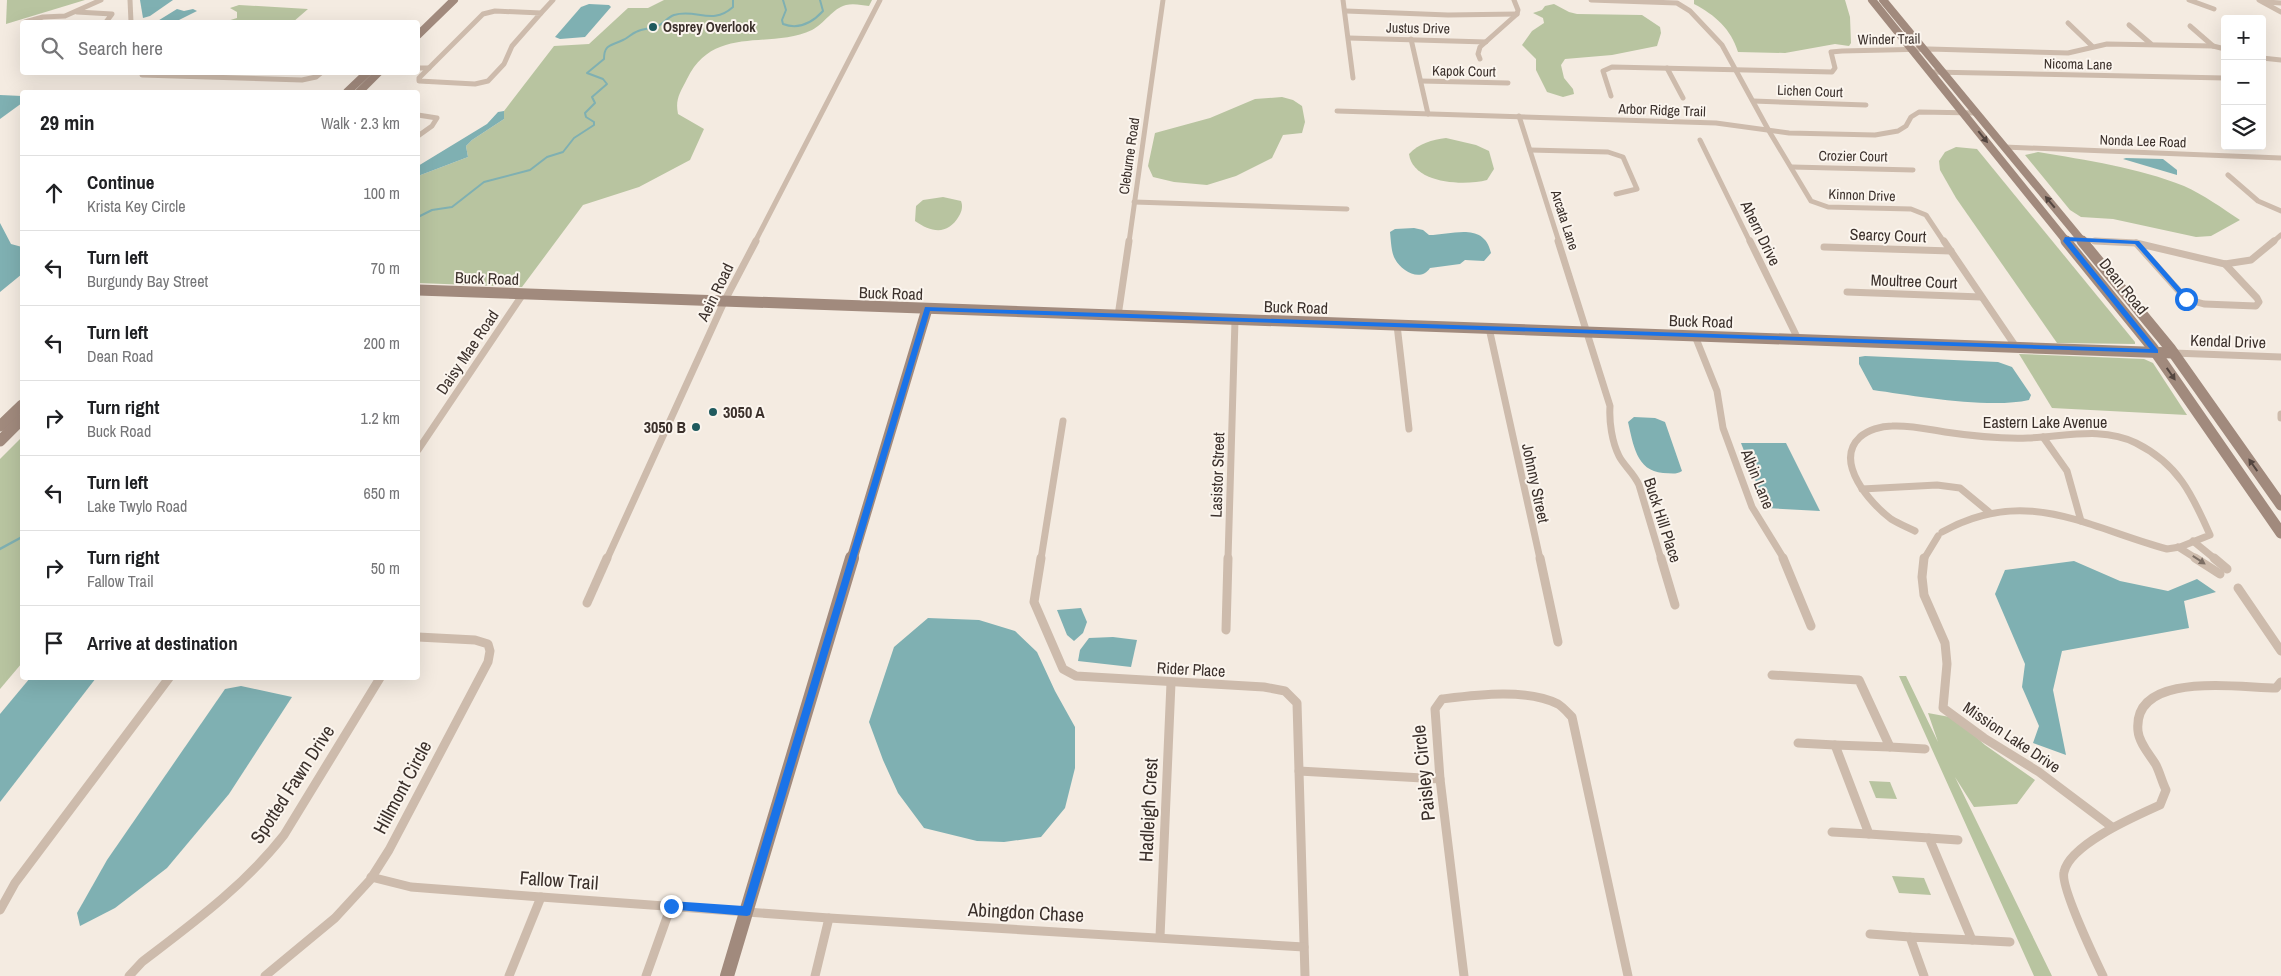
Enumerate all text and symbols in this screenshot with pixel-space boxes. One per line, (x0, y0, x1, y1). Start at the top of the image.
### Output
map controls (2221, 15, 2266, 150)
button: + (2221, 15, 2266, 60)
place label: Osprey Overlook (663, 18, 756, 36)
street label: Justus Drive (1386, 18, 1450, 38)
search box (20, 20, 420, 75)
marker: Osprey Overlook (647, 21, 659, 33)
street label: Winder Trail (1858, 29, 1920, 49)
icon: search (38, 34, 66, 62)
text: Search here (78, 35, 163, 61)
street label: Nicoma Lane (2044, 54, 2112, 74)
button: − (2221, 60, 2266, 105)
street label: Kapok Court (1432, 61, 1496, 81)
street label: Lichen Court (1777, 81, 1843, 101)
street label: Arbor Ridge Trail (1617, 99, 1706, 121)
button: layers (2221, 105, 2266, 150)
text: 29 min (40, 108, 95, 137)
text: Walk · 2.3 km (321, 112, 400, 134)
street label: Cleburne Road (1115, 117, 1143, 195)
street label: Nonda Lee Road (2099, 130, 2187, 152)
one-way arrow (1977, 131, 1988, 144)
street label: Crozier Court (1818, 146, 1888, 166)
text: Continue (87, 169, 155, 195)
icon: ahead (40, 179, 68, 207)
text: 100 m (364, 182, 400, 204)
street label: Kinnon Drive (1828, 185, 1896, 205)
street label: Arcata Lane (1547, 187, 1583, 252)
text: Krista Key Circle (87, 195, 185, 217)
street label: Ahern Drive (1735, 196, 1786, 269)
one-way arrow (2044, 196, 2055, 209)
street label: Searcy Court (1849, 223, 1927, 247)
text: Turn left (87, 244, 148, 270)
street label: Dean Road (2095, 253, 2153, 319)
icon: left (40, 254, 68, 282)
text: 70 m (371, 257, 400, 279)
street label: Aein Road (691, 259, 738, 326)
street label: Buck Road (455, 266, 519, 290)
street label: Moultree Court (1870, 268, 1958, 294)
text: Burgundy Bay Street (87, 270, 208, 292)
street label: Buck Road (859, 281, 923, 305)
route start (2175, 288, 2198, 311)
street label: Buck Road (1264, 295, 1328, 319)
street label: Daisy Mae Road (431, 305, 503, 399)
street label: Buck Road (1669, 309, 1733, 333)
text: Turn left (87, 319, 148, 345)
icon: left (40, 329, 68, 357)
street label: Kendal Drive (2190, 329, 2266, 353)
text: 200 m (364, 332, 400, 354)
text: Dean Road (87, 345, 153, 367)
one-way arrow (2166, 367, 2176, 380)
text: Turn right (87, 394, 159, 420)
place label: 3050 A (723, 401, 765, 423)
icon: right (40, 404, 68, 432)
marker: 3050 A (707, 406, 719, 418)
text: 1.2 km (361, 407, 400, 429)
street label: Eastern Lake Avenue (1983, 411, 2107, 433)
place label: 3050 B (644, 416, 686, 438)
text: Buck Road (87, 420, 151, 442)
marker: 3050 B (690, 421, 702, 433)
street label: Lasistor Street (1205, 432, 1229, 518)
street label: Johnny Street (1517, 441, 1555, 525)
street label: Albin Lane (1736, 445, 1780, 512)
one-way arrow (2248, 458, 2258, 472)
text: Turn left (87, 469, 148, 495)
street label: Buck Hill Place (1639, 475, 1687, 565)
icon: left (40, 479, 68, 507)
text: 650 m (364, 482, 400, 504)
text: Lake Twylo Road (87, 495, 187, 517)
text: Turn right (87, 544, 159, 570)
icon: right (40, 554, 68, 582)
one-way arrow (2193, 555, 2206, 565)
text: 50 m (371, 557, 400, 579)
text: Fallow Trail (87, 570, 153, 592)
icon: arrive (40, 629, 68, 657)
text: Arrive at destination (87, 630, 238, 656)
street label: Rider Place (1156, 656, 1226, 682)
street label: Mission Lake Drive (1959, 696, 2065, 778)
street label: Spotted Fawn Drive (244, 719, 340, 849)
street label: Paisley Circle (1405, 724, 1441, 822)
street label: Hillmont Circle (367, 736, 437, 838)
street label: Hadleigh Crest (1132, 757, 1164, 863)
street label: Fallow Trail (519, 864, 599, 896)
route end (660, 895, 683, 918)
street label: Abingdon Chase (966, 896, 1085, 928)

